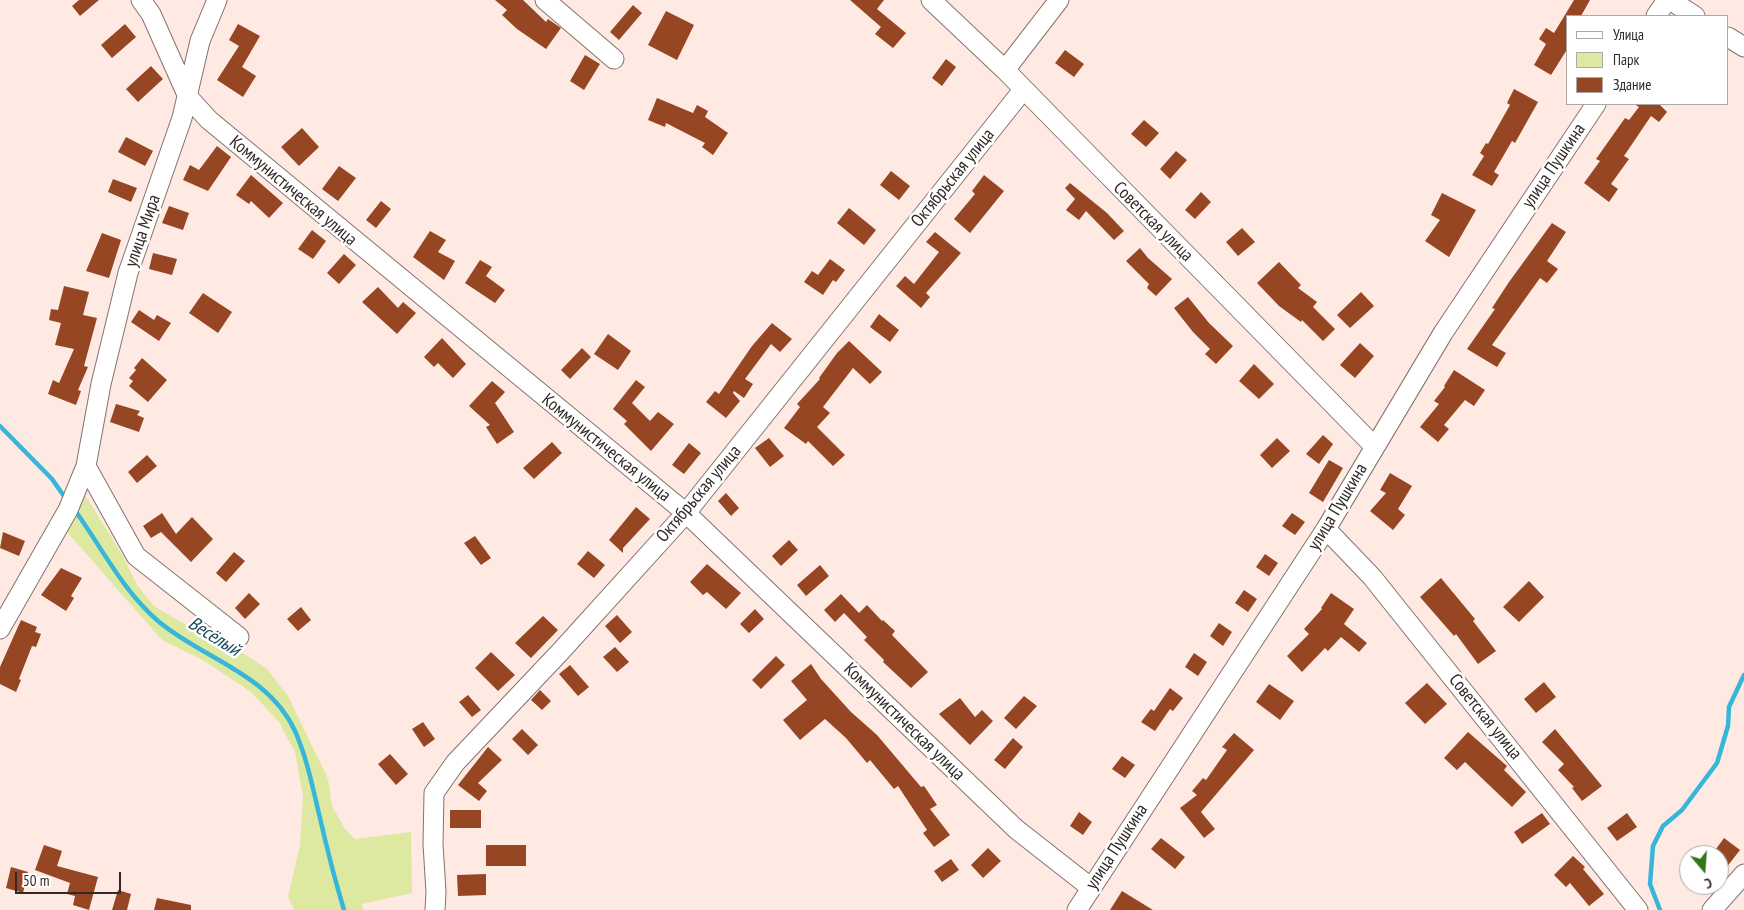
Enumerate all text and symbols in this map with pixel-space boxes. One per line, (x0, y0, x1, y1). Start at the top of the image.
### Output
legend (1566, 15, 1729, 105)
text: Улица (1613, 25, 1644, 44)
text: Парк (1613, 50, 1639, 69)
text: Здание (1613, 75, 1651, 94)
street label: улица Пушкина (1518, 120, 1590, 212)
street label: Октябрьская улица (907, 125, 999, 231)
street label: Коммунистическая улица (225, 131, 361, 251)
street label: Советская улица (1109, 178, 1197, 266)
street label: улица Мира (121, 192, 165, 270)
street label: Коммунистическая улица (537, 389, 675, 507)
street label: Октябрьская улица (652, 441, 746, 547)
street label: улица Пушкина (1304, 460, 1372, 554)
water label: Весёлый (184, 612, 244, 662)
street label: Коммунистическая улица (839, 659, 969, 785)
street label: Советская улица (1444, 670, 1526, 764)
street label: улица Пушкина (1081, 800, 1153, 894)
north arrow (1679, 845, 1729, 895)
scale bar (18, 862, 124, 894)
text: 50 m (23, 871, 49, 890)
text: С (1702, 874, 1714, 893)

